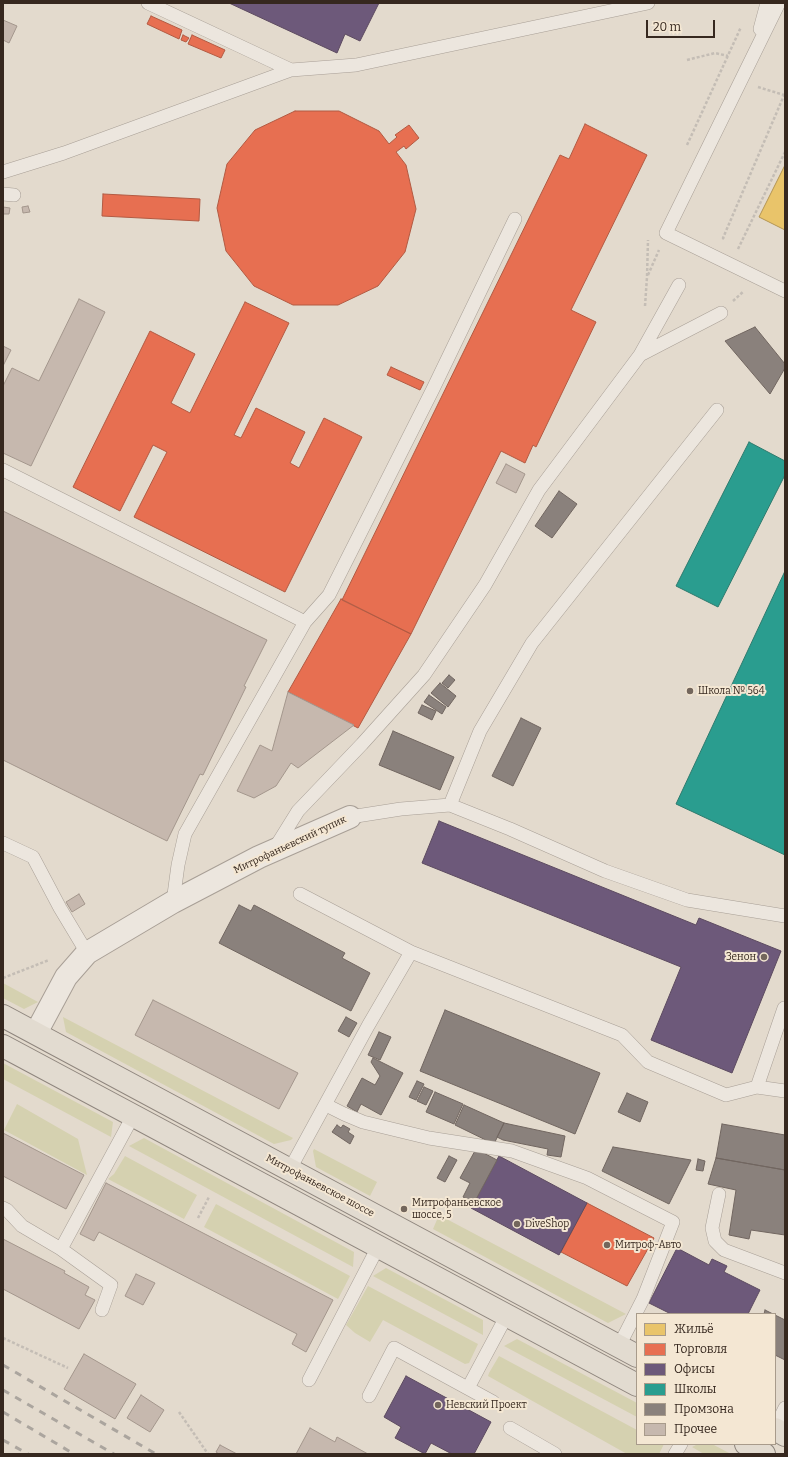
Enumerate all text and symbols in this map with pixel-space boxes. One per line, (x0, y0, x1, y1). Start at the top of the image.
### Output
scale bar (648, 12, 717, 38)
text: 20 m (653, 20, 681, 34)
place label: Школа № 564 (698, 685, 764, 697)
marker: Школа № 564 (685, 686, 695, 696)
street label: Митрофаньевский тупик (232, 814, 348, 876)
place label: Зенон (726, 951, 756, 963)
marker: Зенон (759, 952, 769, 962)
street label: Митрофаньевское шоссе (264, 1152, 376, 1220)
place label: Митрофаньевское шоссе, 5 (412, 1197, 501, 1220)
marker: Митрофаньевское шоссе, 5 (399, 1204, 409, 1214)
place label: DiveShop (525, 1218, 569, 1230)
marker: DiveShop (512, 1219, 522, 1229)
place label: Митроф-Авто (615, 1239, 681, 1251)
marker: Митроф-Авто (602, 1240, 612, 1250)
legend (636, 1313, 776, 1445)
text: Жильё (674, 1322, 714, 1336)
text: Торговля (674, 1342, 727, 1356)
text: Офисы (674, 1362, 715, 1376)
text: Школы (674, 1382, 716, 1396)
place label: Невский Проект (446, 1399, 527, 1411)
marker: Невский Проект (433, 1400, 443, 1410)
text: Промзона (674, 1402, 734, 1416)
text: Прочее (674, 1422, 717, 1436)

